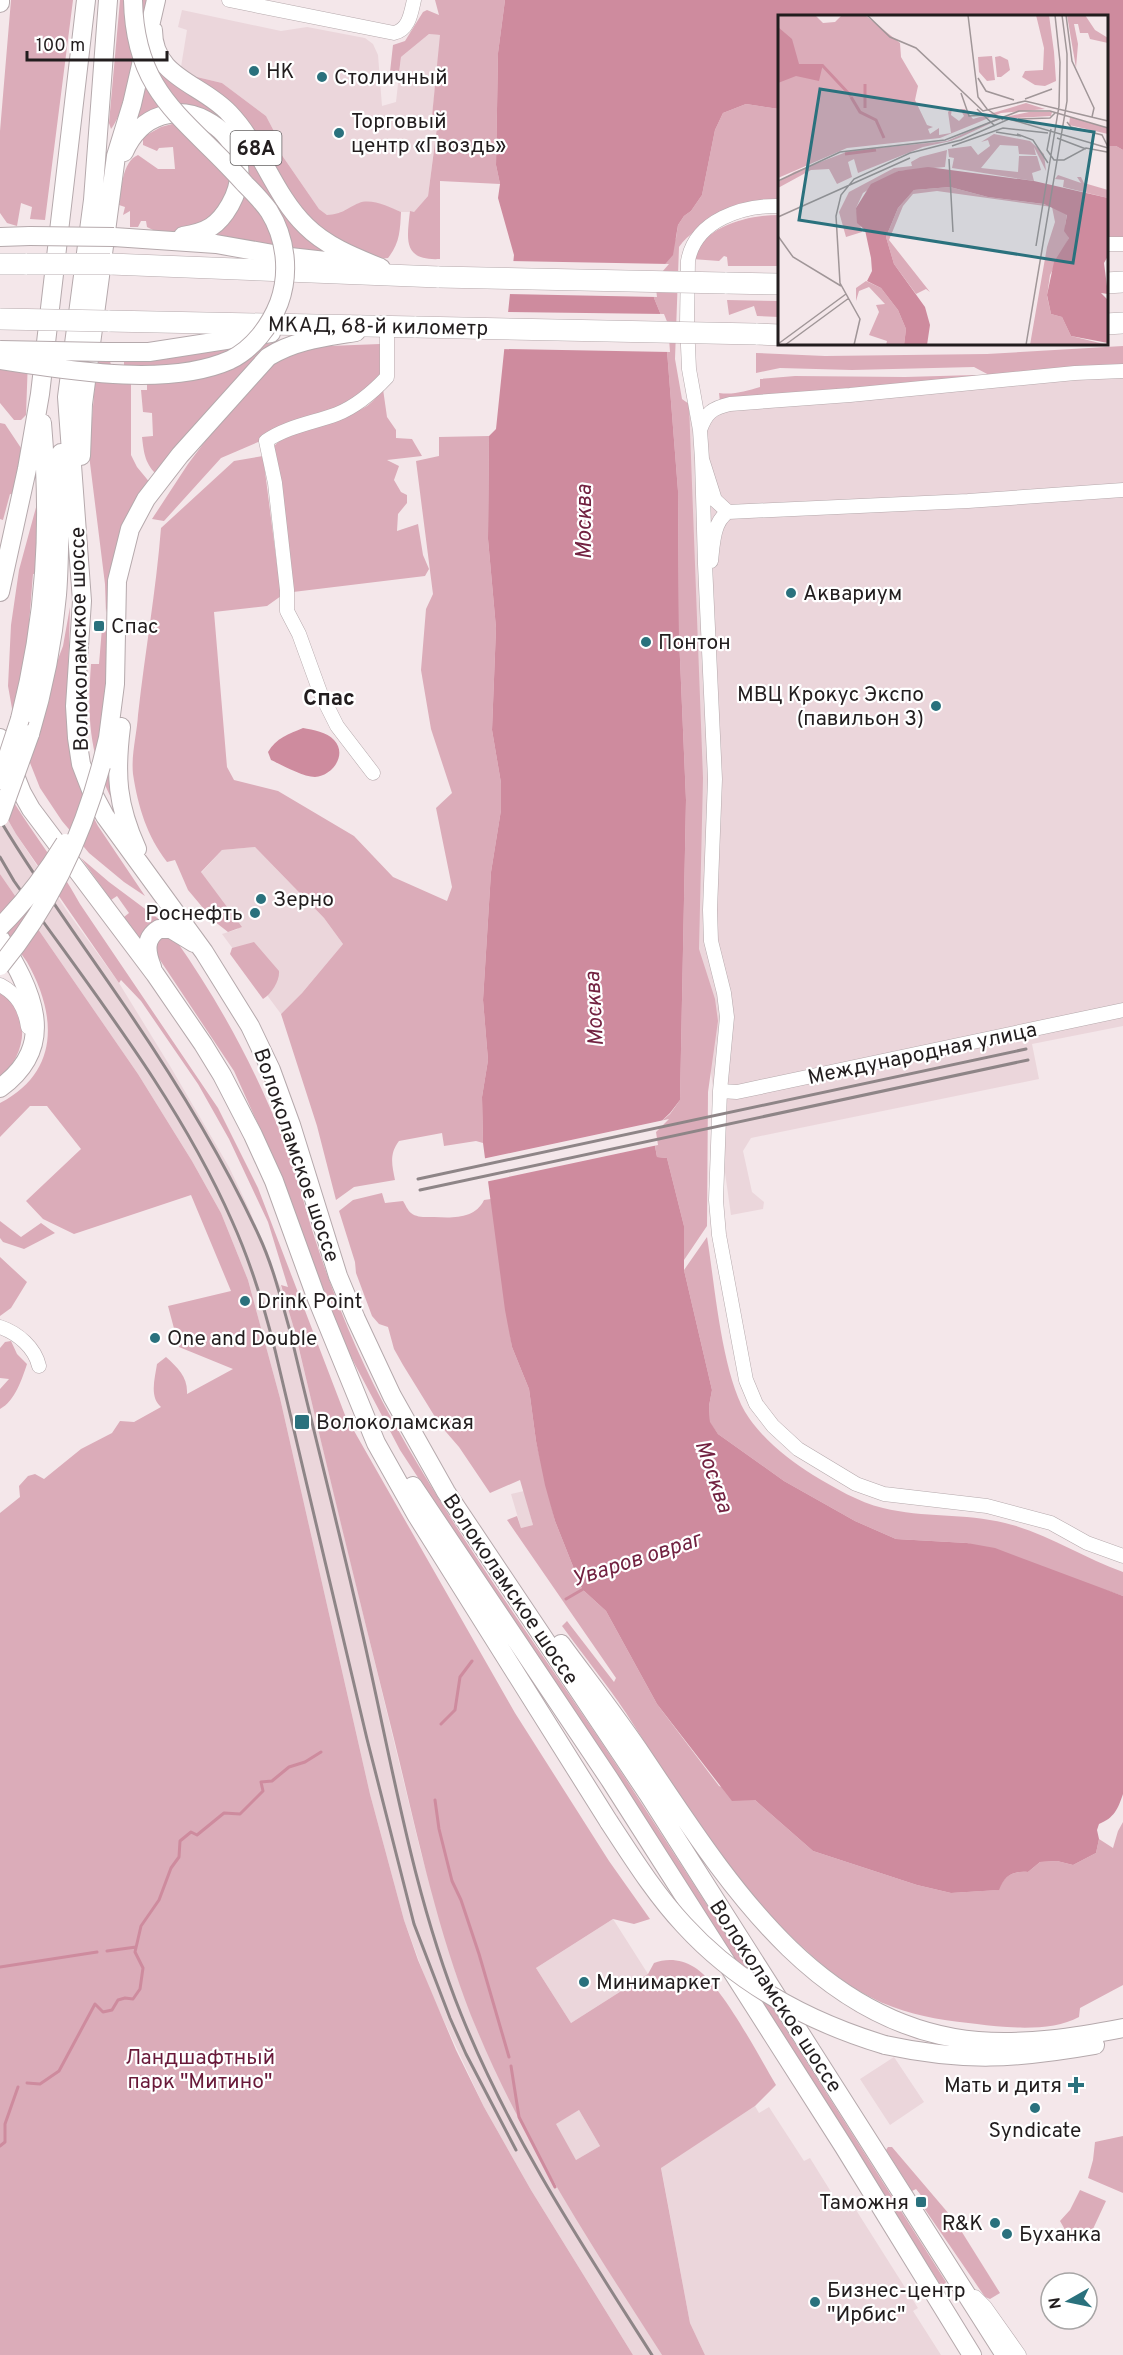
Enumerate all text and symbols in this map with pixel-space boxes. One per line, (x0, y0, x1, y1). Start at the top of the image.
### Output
inset map (778, 15, 1108, 345)
scale bar (27, 24, 166, 62)
text: 100 m (36, 35, 85, 58)
place label: НК (266, 59, 294, 86)
marker: НК (247, 64, 261, 78)
place label: Столичный (334, 65, 448, 92)
marker: Столичный (315, 70, 329, 84)
place label: Торговый центр «Гвоздь» (351, 109, 507, 160)
marker: Торговый центр «Гвоздь» (332, 126, 346, 140)
road number: 68A (230, 131, 282, 165)
street label: МКАД, 68-й километр (268, 312, 488, 343)
water label: Москва (572, 484, 599, 559)
street label: Волоколамское шоссе (65, 526, 96, 751)
place label: Аквариум (803, 581, 902, 608)
marker: Аквариум (784, 586, 798, 600)
place label: Спас (111, 614, 159, 641)
marker: Спас (92, 619, 106, 633)
place label: Понтон (658, 630, 731, 657)
marker: Понтон (639, 635, 653, 649)
place label: МВЦ Крокус Экспо (павильон 3) (737, 682, 924, 733)
district label: Спас (303, 686, 355, 713)
marker: МВЦ Крокус Экспо (павильон 3) (929, 699, 943, 713)
place label: Зерно (273, 887, 334, 914)
marker: Зерно (254, 892, 268, 906)
place label: Роснефть (145, 901, 243, 928)
marker: Роснефть (248, 906, 262, 920)
water label: Москва (580, 970, 611, 1047)
street label: Международная улица (805, 1017, 1039, 1092)
street label: Волоколамское шоссе (246, 1045, 345, 1266)
place label: Drink Point (257, 1289, 363, 1316)
marker: Drink Point (238, 1294, 252, 1308)
place label: One and Double (167, 1326, 317, 1353)
marker: One and Double (148, 1331, 162, 1345)
place label: Волоколамская (316, 1410, 474, 1437)
marker: Волоколамская (293, 1413, 311, 1431)
water label: Москва (688, 1437, 738, 1517)
street label: Волоколамское шоссе (436, 1489, 584, 1690)
water label: Уваров овраг (569, 1526, 706, 1594)
street label: Волоколамское шоссе (702, 1895, 847, 2098)
place label: Минимаркет (596, 1970, 720, 1997)
marker: Минимаркет (577, 1975, 591, 1989)
park label: Ландшафтный парк "Митино" (125, 2045, 275, 2096)
place label: Мать и дитя (944, 2073, 1062, 2100)
marker: Мать и дитя (1067, 2076, 1085, 2094)
marker: Syndicate (1028, 2101, 1042, 2115)
place label: Syndicate (989, 2118, 1081, 2145)
place label: Таможня (819, 2190, 909, 2217)
marker: Таможня (914, 2195, 928, 2209)
place label: R&K (942, 2211, 983, 2238)
marker: R&K (988, 2216, 1002, 2230)
place label: Буханка (1019, 2222, 1101, 2249)
marker: Буханка (1000, 2227, 1014, 2241)
north arrow (1039, 2271, 1099, 2331)
place label: Бизнес-центр "Ирбис" (827, 2278, 966, 2329)
marker: Бизнес-центр "Ирбис" (808, 2295, 822, 2309)
text: N (1045, 2296, 1067, 2310)

